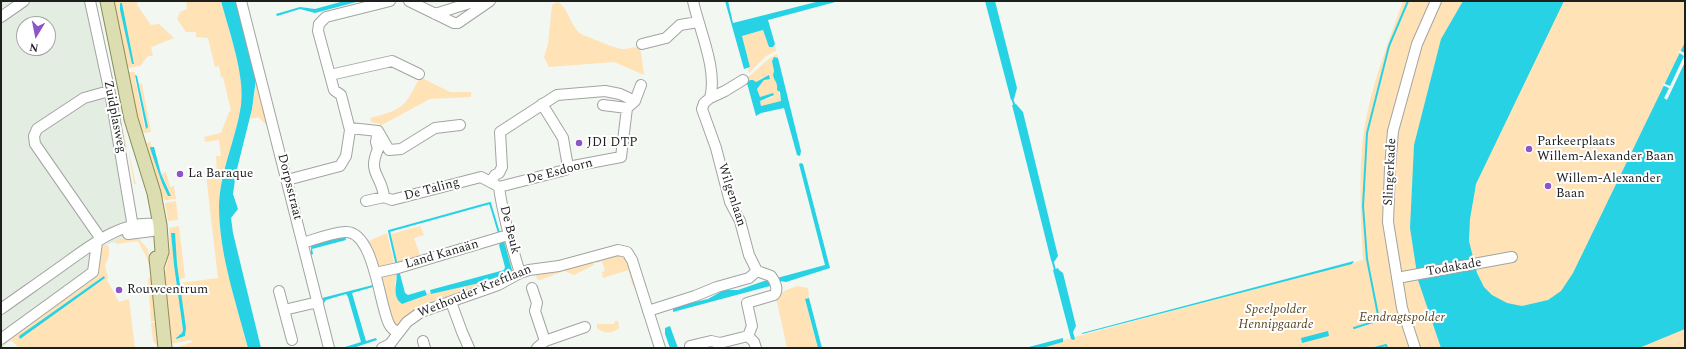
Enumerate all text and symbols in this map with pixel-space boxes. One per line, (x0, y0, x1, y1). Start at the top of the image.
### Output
north arrow (16, 16, 56, 56)
text: N (28, 38, 40, 56)
street label: Zuidplasweg (99, 79, 129, 155)
place label: Parkeerplaats Willem-Alexander Baan (1537, 134, 1674, 165)
place label: JDI DTP (587, 135, 637, 151)
marker: JDI DTP (574, 138, 584, 148)
street label: Slingerkade (1381, 138, 1401, 206)
marker: Parkeerplaats Willem-Alexander Baan (1524, 144, 1534, 154)
street label: Dorpsstraat (273, 152, 305, 222)
street label: De Esdoorn (525, 156, 595, 188)
street label: Wilgenlaan (713, 161, 749, 229)
place label: La Baraque (188, 166, 253, 182)
marker: La Baraque (175, 169, 185, 179)
place label: Willem-Alexander Baan (1556, 171, 1661, 202)
street label: De Taling (403, 175, 461, 205)
marker: Willem-Alexander Baan (1543, 181, 1553, 191)
street label: De Beuk (495, 204, 523, 256)
street label: Land Kanaän (403, 237, 481, 273)
street label: Todakade (1425, 255, 1483, 281)
street label: Wethouder Kreftlaan (416, 262, 534, 322)
place label: Rouwcentrum (127, 282, 208, 298)
marker: Rouwcentrum (114, 285, 124, 295)
park label: Speelpolder Hennipgaarde (1239, 302, 1313, 333)
park label: Eendragtspolder (1359, 310, 1445, 326)

